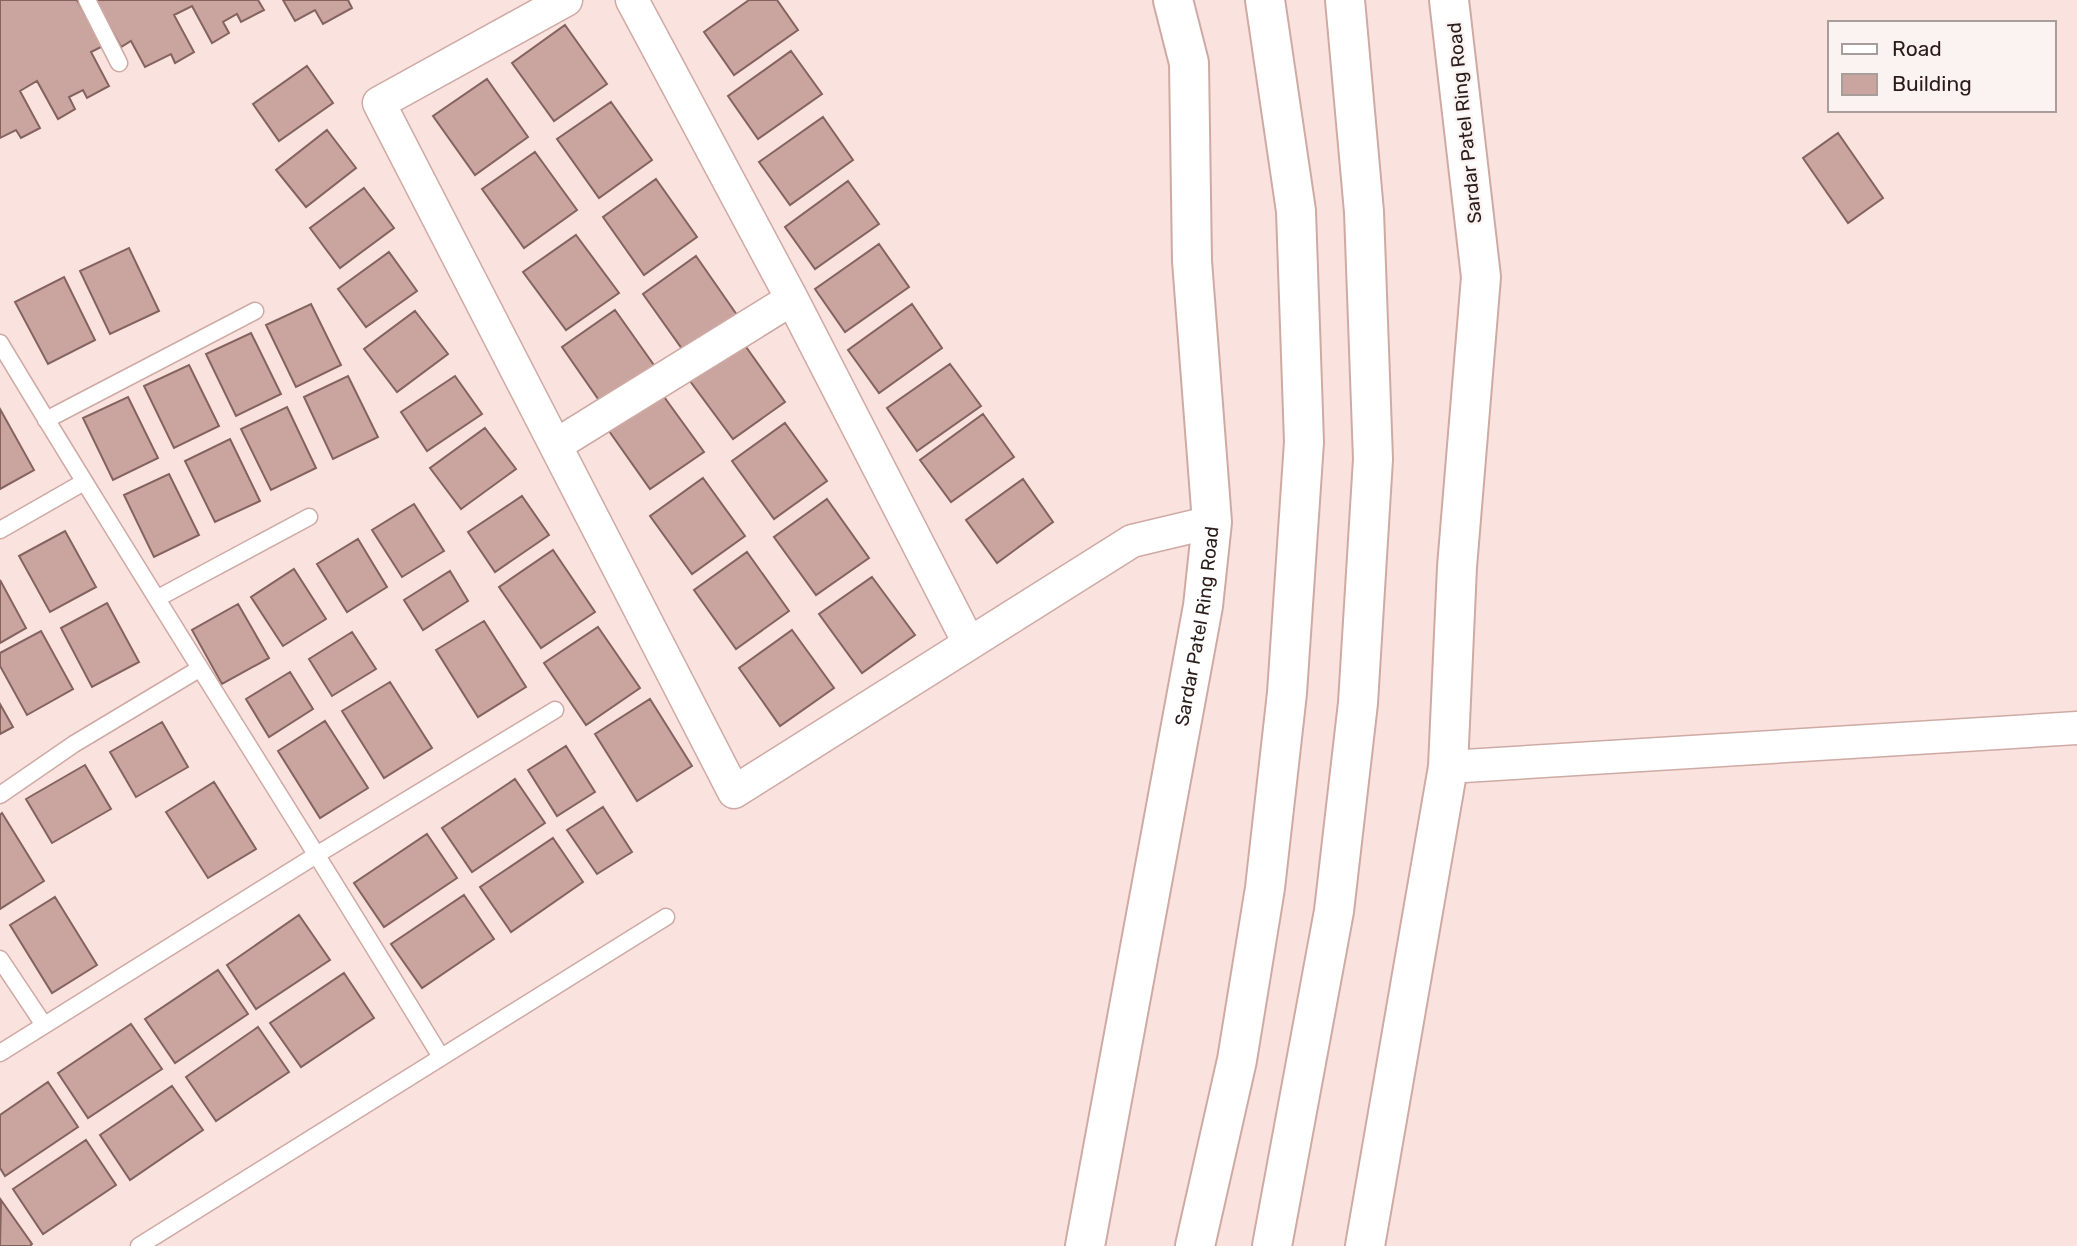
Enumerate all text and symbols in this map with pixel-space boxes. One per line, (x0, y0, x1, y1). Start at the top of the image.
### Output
street label: Sardar Patel Ring Road (1443, 21, 1486, 225)
legend (1828, 21, 2056, 112)
text: Road (1892, 36, 1942, 61)
text: Building (1892, 71, 1972, 96)
street label: Sardar Patel Ring Road (1170, 525, 1223, 728)

